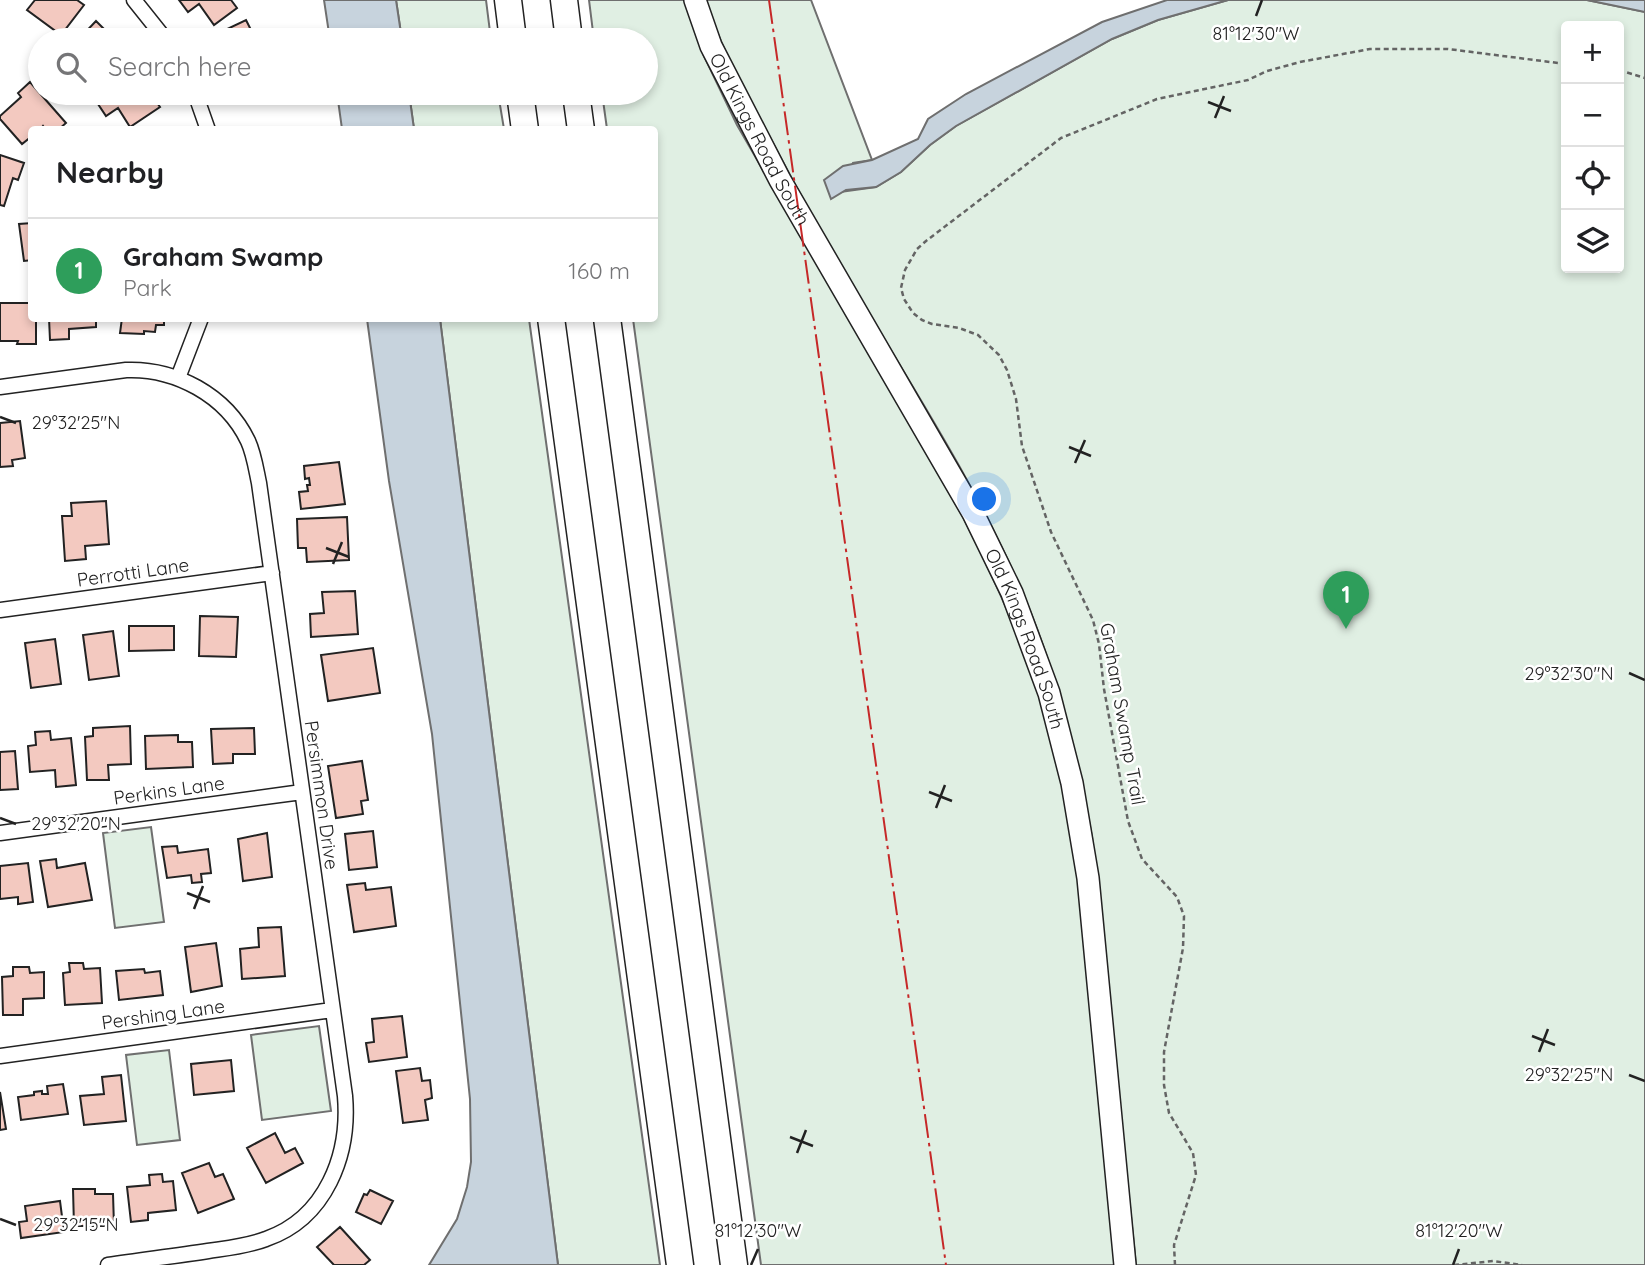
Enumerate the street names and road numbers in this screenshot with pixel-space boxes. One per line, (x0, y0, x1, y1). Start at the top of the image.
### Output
street label: Old Kings Road South (705, 49, 816, 230)
street label: Old Kings Road South (980, 544, 1070, 732)
street label: Perrotti Lane (75, 552, 191, 592)
street label: Graham Swamp Trail (1095, 621, 1151, 807)
street label: Persimmon Drive (300, 719, 344, 871)
street label: Perkins Lane (112, 770, 226, 810)
street label: Pershing Lane (100, 993, 226, 1035)

